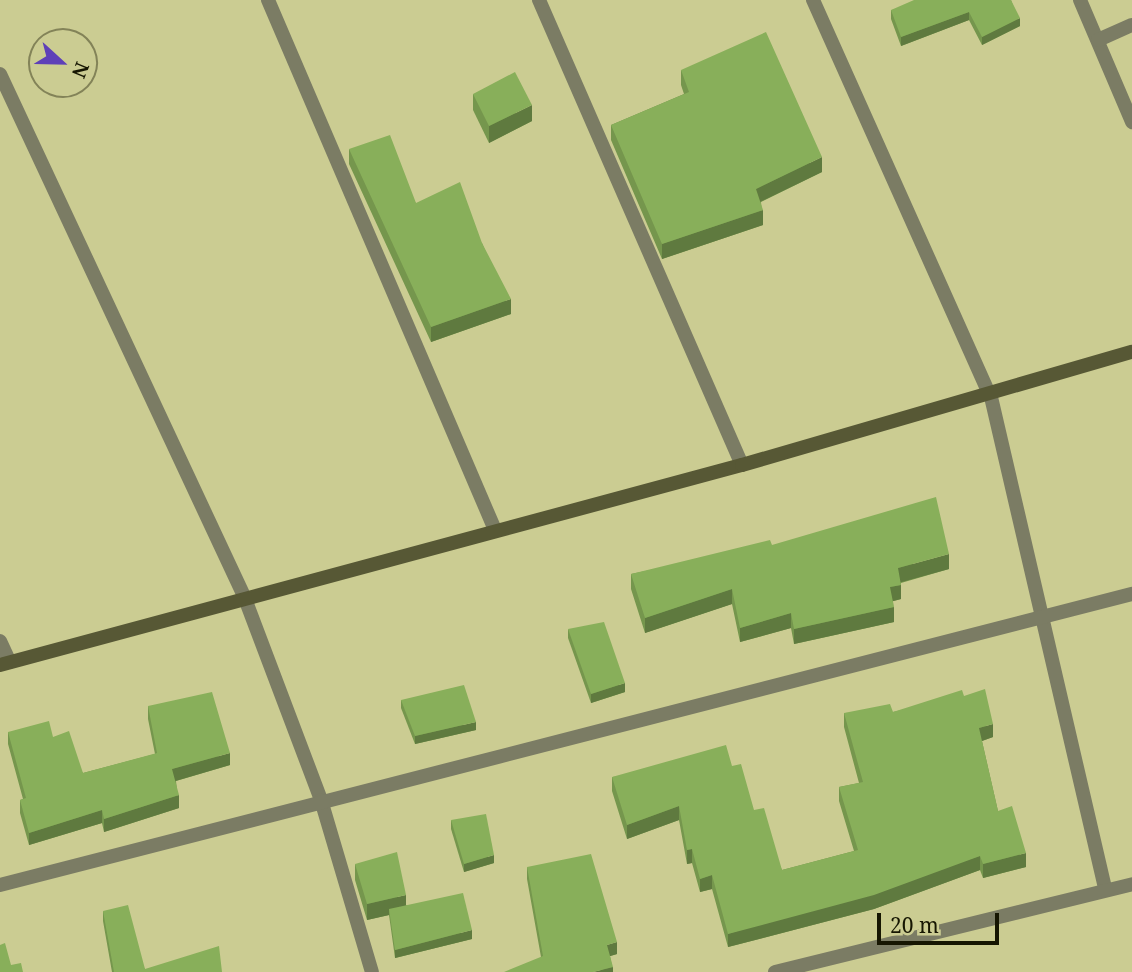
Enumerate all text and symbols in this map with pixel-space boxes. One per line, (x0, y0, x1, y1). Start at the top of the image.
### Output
north arrow (28, 28, 98, 98)
text: N (66, 58, 95, 82)
scale bar (880, 898, 1002, 942)
text: 20 m (890, 911, 939, 939)

